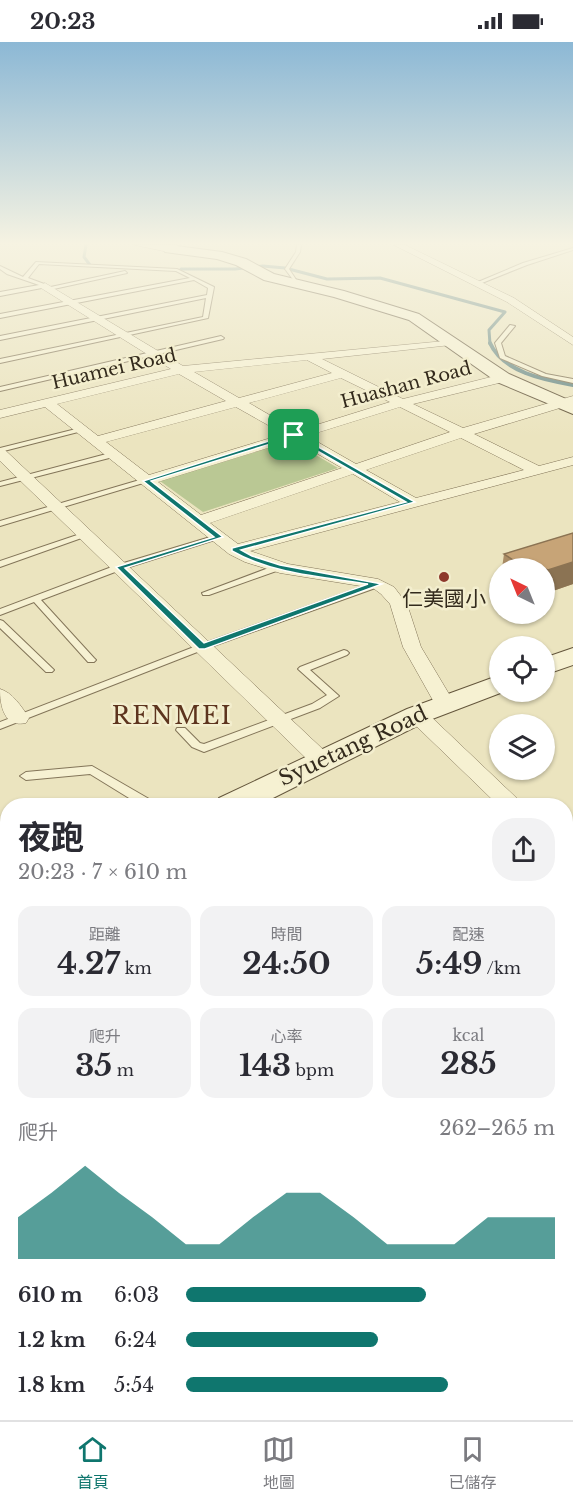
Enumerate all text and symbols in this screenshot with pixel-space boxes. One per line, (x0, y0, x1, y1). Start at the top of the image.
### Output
text: 20:23 (30, 8, 96, 35)
street label: Huamei Road (50, 344, 178, 394)
street label: Huashan Road (338, 357, 474, 413)
pin (268, 409, 319, 460)
icon: arrive (277, 418, 310, 451)
north arrow (489, 558, 555, 624)
map controls (489, 558, 555, 780)
marker: 仁美國小 (437, 570, 451, 584)
place label: 仁美國小 (402, 586, 486, 612)
button: locate (489, 636, 555, 702)
street label: Syuetang Road (275, 700, 431, 792)
district label: RENMEI (112, 701, 232, 730)
button: layers (489, 714, 555, 780)
text: 夜跑 (18, 817, 84, 858)
button: share (492, 818, 555, 881)
text: 20:23 · 7 × 610 m (18, 860, 187, 884)
text: 距離 (88, 924, 121, 944)
text: 時間 (270, 924, 303, 944)
text: 配速 (452, 924, 485, 944)
text: 4.27 (57, 945, 120, 982)
text: 24:50 (242, 945, 331, 982)
text: 5:49 (416, 945, 483, 982)
text: km (120, 958, 152, 978)
text: /km (483, 958, 521, 978)
text: kcal (453, 1025, 484, 1045)
text: 爬升 (88, 1026, 121, 1046)
text: 心率 (270, 1026, 303, 1046)
text: 285 (440, 1045, 497, 1082)
text: 35 (75, 1047, 112, 1084)
text: 143 (239, 1047, 291, 1084)
text: m (112, 1060, 134, 1080)
text: bpm (291, 1060, 334, 1080)
text: 262–265 m (439, 1116, 555, 1140)
text: 爬升 (18, 1120, 58, 1144)
text: 610 m (18, 1283, 83, 1307)
text: 6:03 (114, 1283, 159, 1307)
text: 1.2 km (18, 1328, 86, 1352)
text: 6:24 (114, 1328, 157, 1352)
text: 1.8 km (18, 1373, 85, 1397)
text: 5:54 (114, 1373, 154, 1397)
tab: 首頁 (76, 1433, 109, 1493)
tab: 地圖 (262, 1433, 295, 1493)
tab: 已儲存 (448, 1433, 496, 1493)

